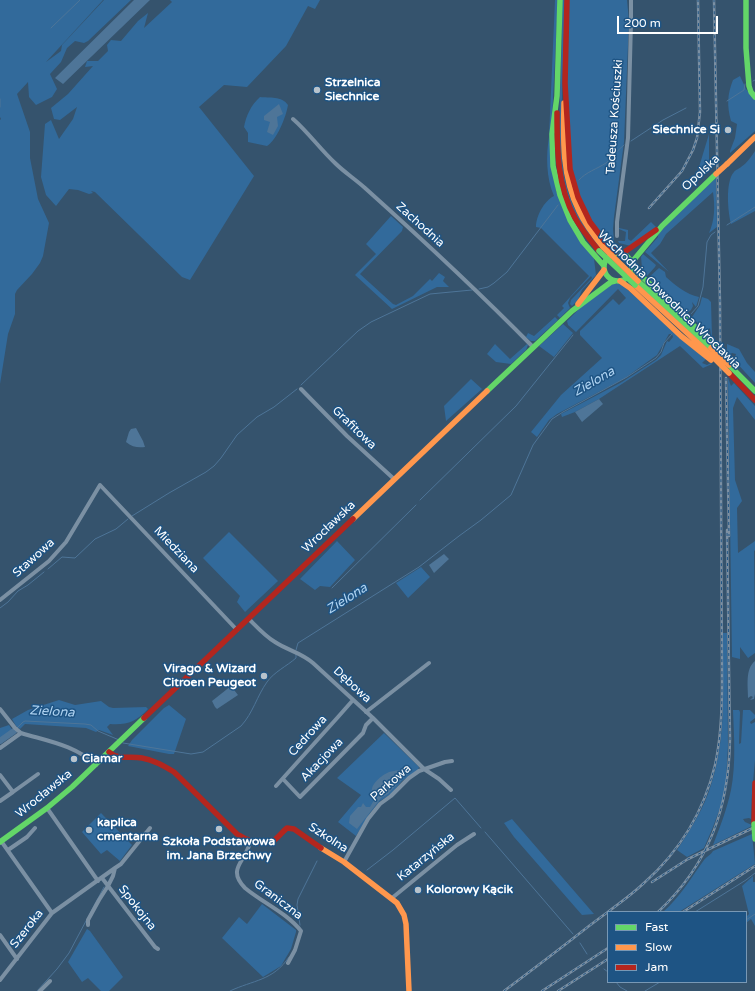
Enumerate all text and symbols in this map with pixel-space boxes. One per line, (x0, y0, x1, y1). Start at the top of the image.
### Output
scale bar (619, 8, 720, 34)
text: 200 m (624, 16, 661, 30)
street label: Tadeusza Kościuszki (604, 59, 626, 175)
place label: Strzelnica Siechnice (325, 76, 380, 104)
marker: Strzelnica Siechnice (312, 85, 322, 95)
place label: Siechnice Si (652, 123, 720, 137)
marker: Siechnice Si (723, 125, 733, 135)
street label: Opolska (679, 152, 723, 194)
street label: Zachodnia (393, 200, 447, 250)
street label: Wschodnia Obwodnica Wrocławia (594, 228, 744, 372)
water label: Zielona (571, 364, 617, 400)
street label: Grafitowa (329, 403, 379, 453)
street label: Wrocławska (299, 498, 359, 556)
street label: Miedziana (150, 524, 202, 576)
street label: Stawowa (10, 536, 58, 580)
water label: Zielona (324, 580, 370, 618)
place label: Virago & Wizard Citroen Peugeot (163, 662, 256, 690)
street label: Dębowa (330, 664, 374, 706)
marker: Virago & Wizard Citroen Peugeot (259, 671, 269, 681)
water label: Zielona (29, 703, 75, 721)
street label: Cedrowa (286, 712, 330, 760)
street label: Akacjowa (298, 735, 346, 785)
place label: Ciamar (82, 752, 122, 766)
marker: Ciamar (69, 754, 79, 764)
street label: Parkowa (368, 762, 414, 804)
street label: Wrocławska (13, 767, 75, 821)
place label: kaplica cmentarna (97, 816, 158, 844)
street label: Szkolna (306, 820, 350, 856)
marker: Szkoła Podstawowa im. Jana Brzechwy (214, 824, 224, 834)
marker: kaplica cmentarna (84, 825, 94, 835)
street label: Katarzyńska (395, 830, 457, 884)
place label: Szkoła Podstawowa im. Jana Brzechwy (163, 835, 275, 863)
street label: Graniczna (251, 877, 305, 923)
street label: Spokojna (115, 883, 159, 933)
place label: Kolorowy Kącik (426, 883, 513, 897)
marker: Kolorowy Kącik (413, 885, 423, 895)
street label: Szeroka (7, 907, 47, 951)
legend (607, 911, 747, 983)
text: Fast (645, 920, 668, 934)
text: Slow (645, 940, 672, 954)
text: Jam (645, 960, 668, 974)

